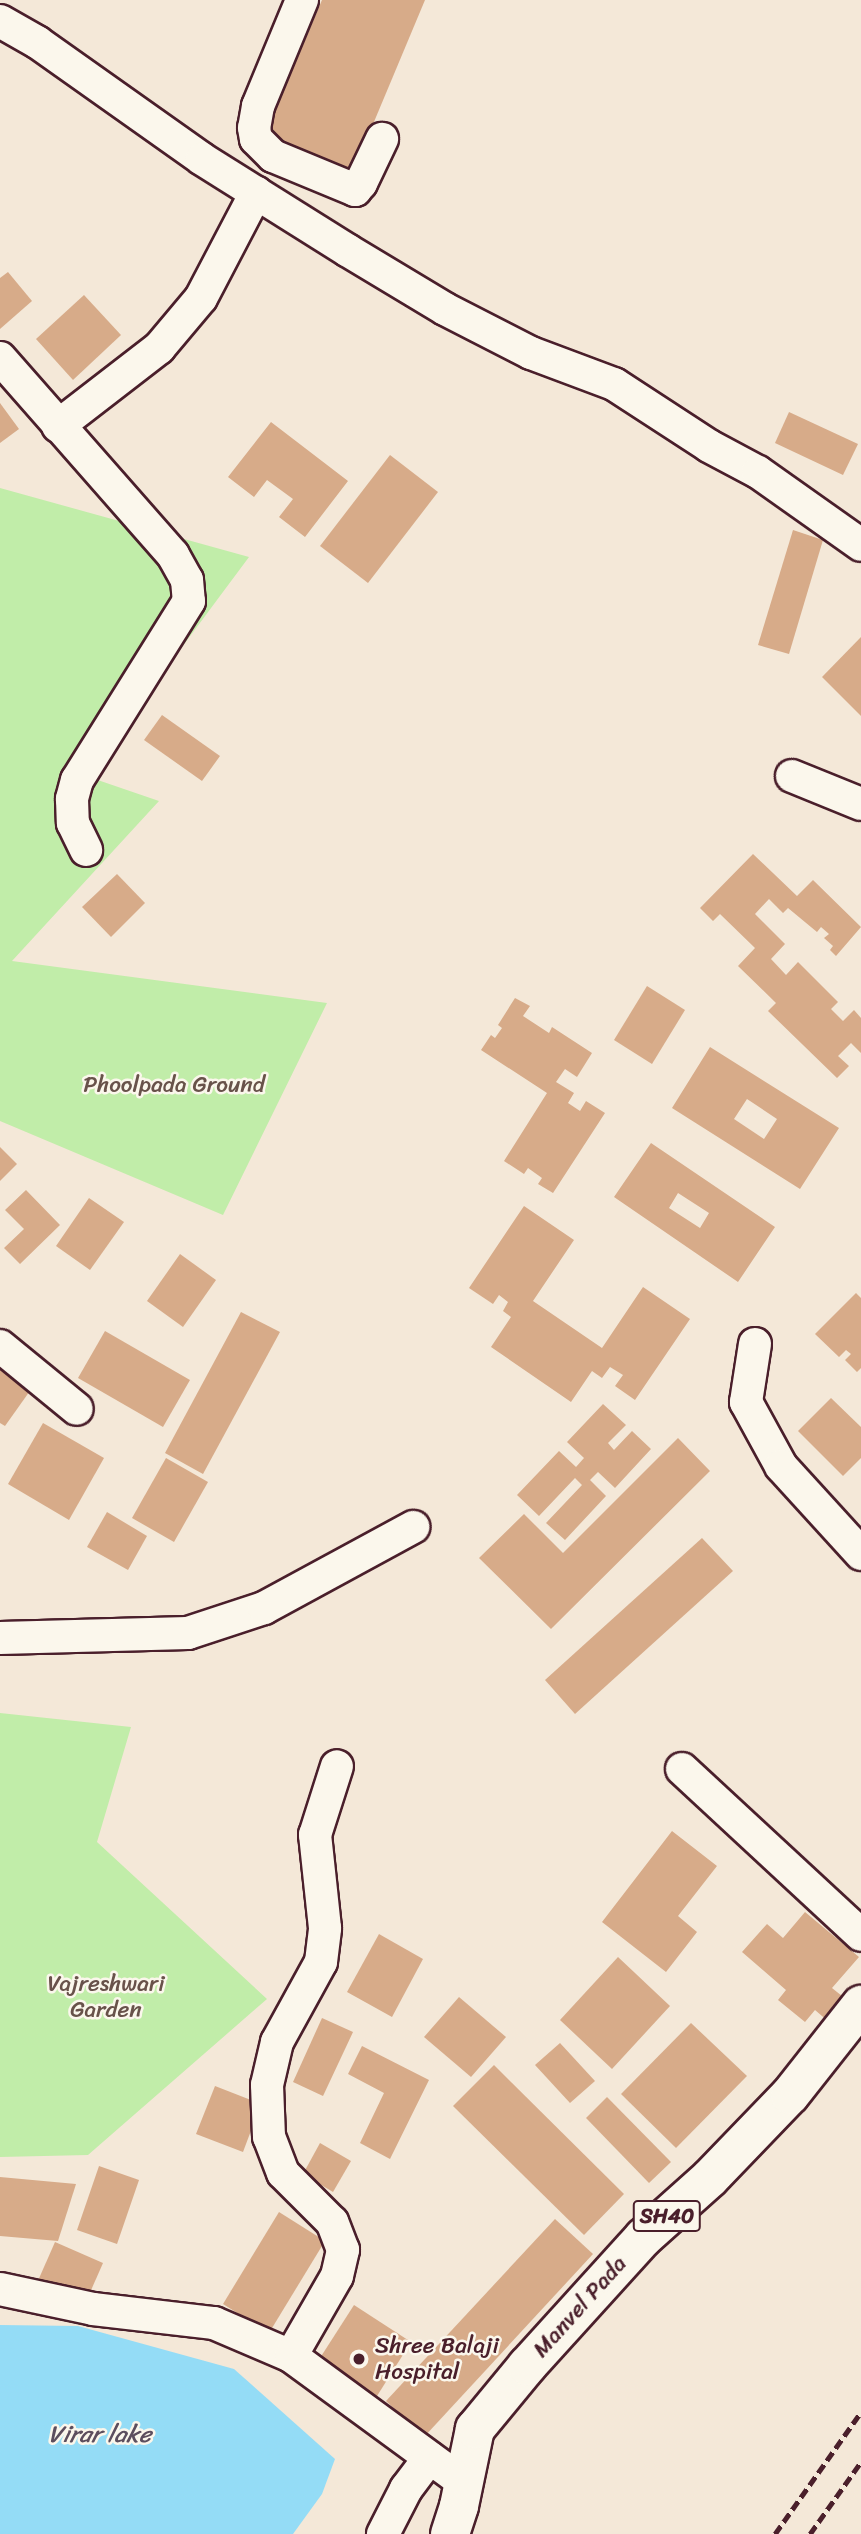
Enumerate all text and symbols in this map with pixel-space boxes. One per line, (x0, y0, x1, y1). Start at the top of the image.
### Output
park label: Phoolpada Ground (83, 1071, 265, 1099)
park label: Vajreshwari Garden (47, 1970, 165, 2024)
road number: SH40 (632, 2198, 702, 2234)
street label: Manvel Pada (527, 2251, 633, 2363)
place label: Shree Balaji Hospital (375, 2332, 499, 2386)
marker: Shree Balaji Hospital (349, 2349, 369, 2369)
water label: Virar lake (49, 2421, 151, 2449)

